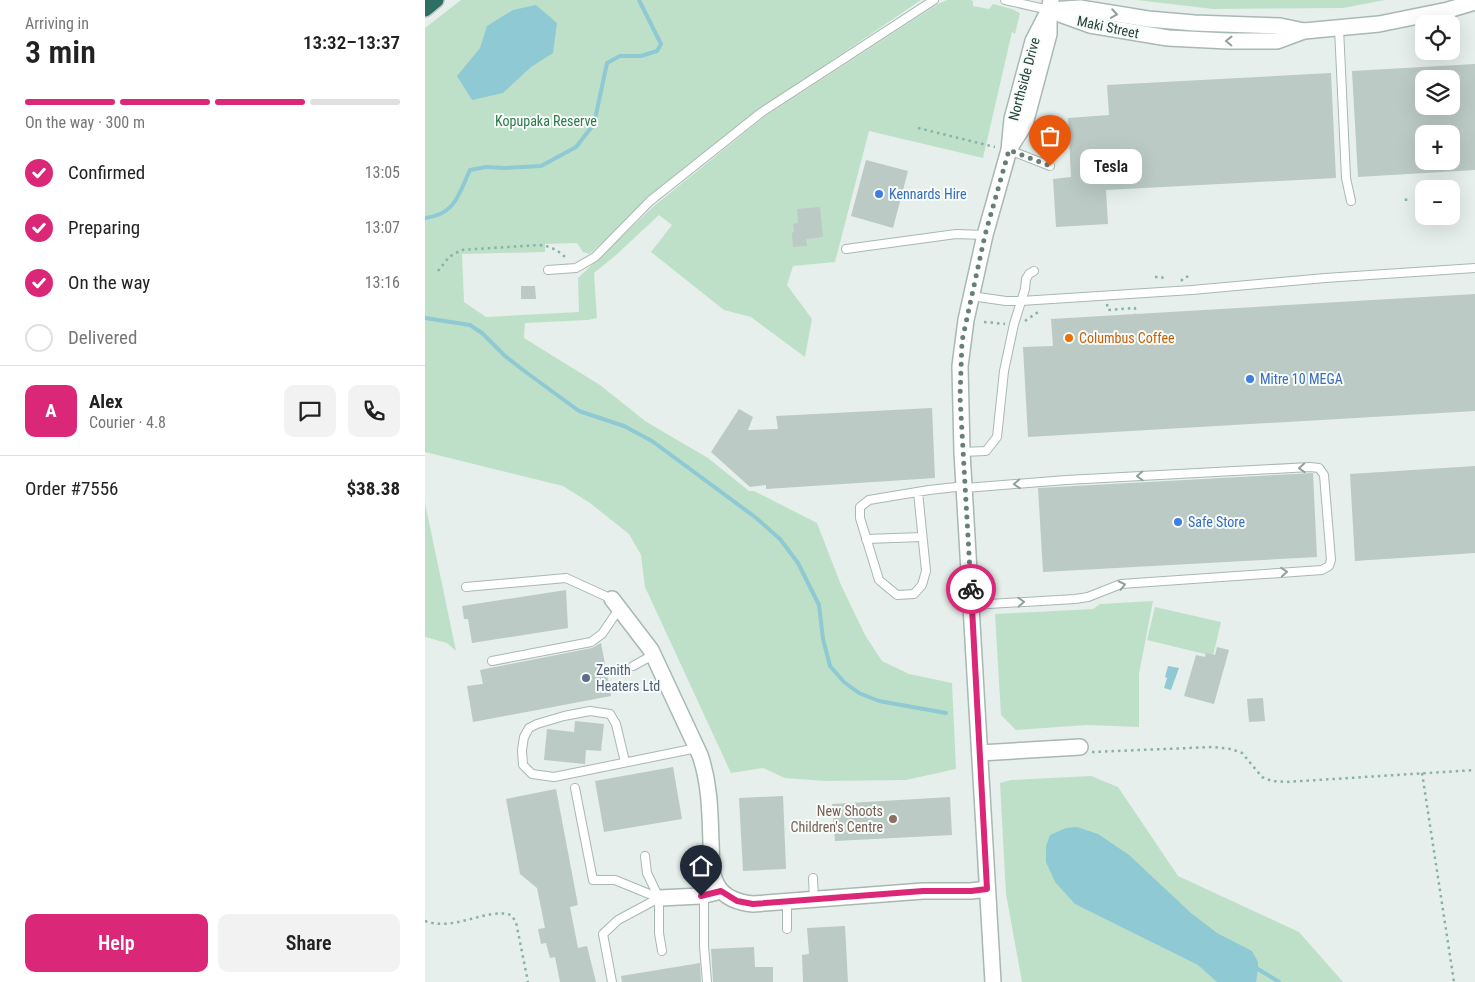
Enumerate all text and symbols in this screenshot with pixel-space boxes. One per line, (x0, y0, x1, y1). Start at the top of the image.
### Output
one-way arrow (1110, 8, 1119, 18)
street label: Maki Street (1076, 13, 1140, 41)
text: Arriving in (25, 14, 89, 33)
map controls (1415, 15, 1460, 225)
button: locate (1415, 15, 1460, 60)
text: 13:32–13:37 (303, 31, 400, 54)
text: 3 min (25, 33, 96, 71)
street label: Northside Drive (1005, 35, 1043, 122)
one-way arrow (1224, 36, 1232, 46)
button: layers (1415, 70, 1460, 115)
text: On the way · 300 m (25, 113, 145, 132)
park label: Kopupaka Reserve (495, 113, 597, 129)
pin (1029, 115, 1071, 166)
icon: bag (1036, 122, 1064, 150)
button: + (1415, 125, 1460, 170)
callout: Tesla (1080, 148, 1143, 184)
text: Tesla (1094, 157, 1128, 176)
icon: check (25, 159, 53, 187)
text: Confirmed (68, 161, 145, 184)
text: 13:05 (365, 163, 400, 182)
button: − (1415, 180, 1460, 225)
place label: Kennards Hire (889, 186, 967, 202)
marker: Kennards Hire (873, 188, 885, 200)
icon: check (25, 214, 53, 242)
text: Preparing (68, 216, 140, 239)
text: 13:07 (365, 218, 400, 237)
icon: check (25, 269, 53, 297)
text: On the way (68, 271, 150, 294)
text: 13:16 (365, 273, 400, 292)
text: Delivered (68, 326, 137, 349)
place label: Columbus Coffee (1079, 330, 1175, 346)
marker: Columbus Coffee (1063, 332, 1075, 344)
place label: Mitre 10 MEGA (1260, 371, 1343, 387)
marker: Mitre 10 MEGA (1244, 373, 1256, 385)
button: chat (284, 385, 336, 437)
button: phone (348, 385, 400, 437)
text: Alex (89, 390, 123, 413)
text: A (45, 399, 57, 422)
text: Courier · 4.8 (89, 413, 166, 432)
one-way arrow (1298, 462, 1306, 473)
one-way arrow (1136, 471, 1144, 482)
text: Order #7556 (25, 477, 118, 500)
text: $38.38 (346, 477, 400, 500)
one-way arrow (1013, 478, 1021, 489)
place label: Safe Store (1188, 514, 1245, 530)
marker: Safe Store (1172, 516, 1184, 528)
courier (946, 564, 996, 614)
one-way arrow (1280, 567, 1288, 578)
icon: bike (957, 575, 985, 603)
one-way arrow (1117, 580, 1126, 591)
one-way arrow (1017, 596, 1025, 607)
place label: Zenith Heaters Ltd (596, 662, 660, 694)
marker: Zenith Heaters Ltd (580, 672, 592, 684)
place label: New Shoots Children's Centre (791, 803, 883, 835)
marker: New Shoots Children's Centre (887, 813, 899, 825)
pin (680, 845, 722, 896)
icon: home (687, 852, 715, 880)
button: Help (25, 914, 208, 972)
button: Share (218, 914, 400, 972)

